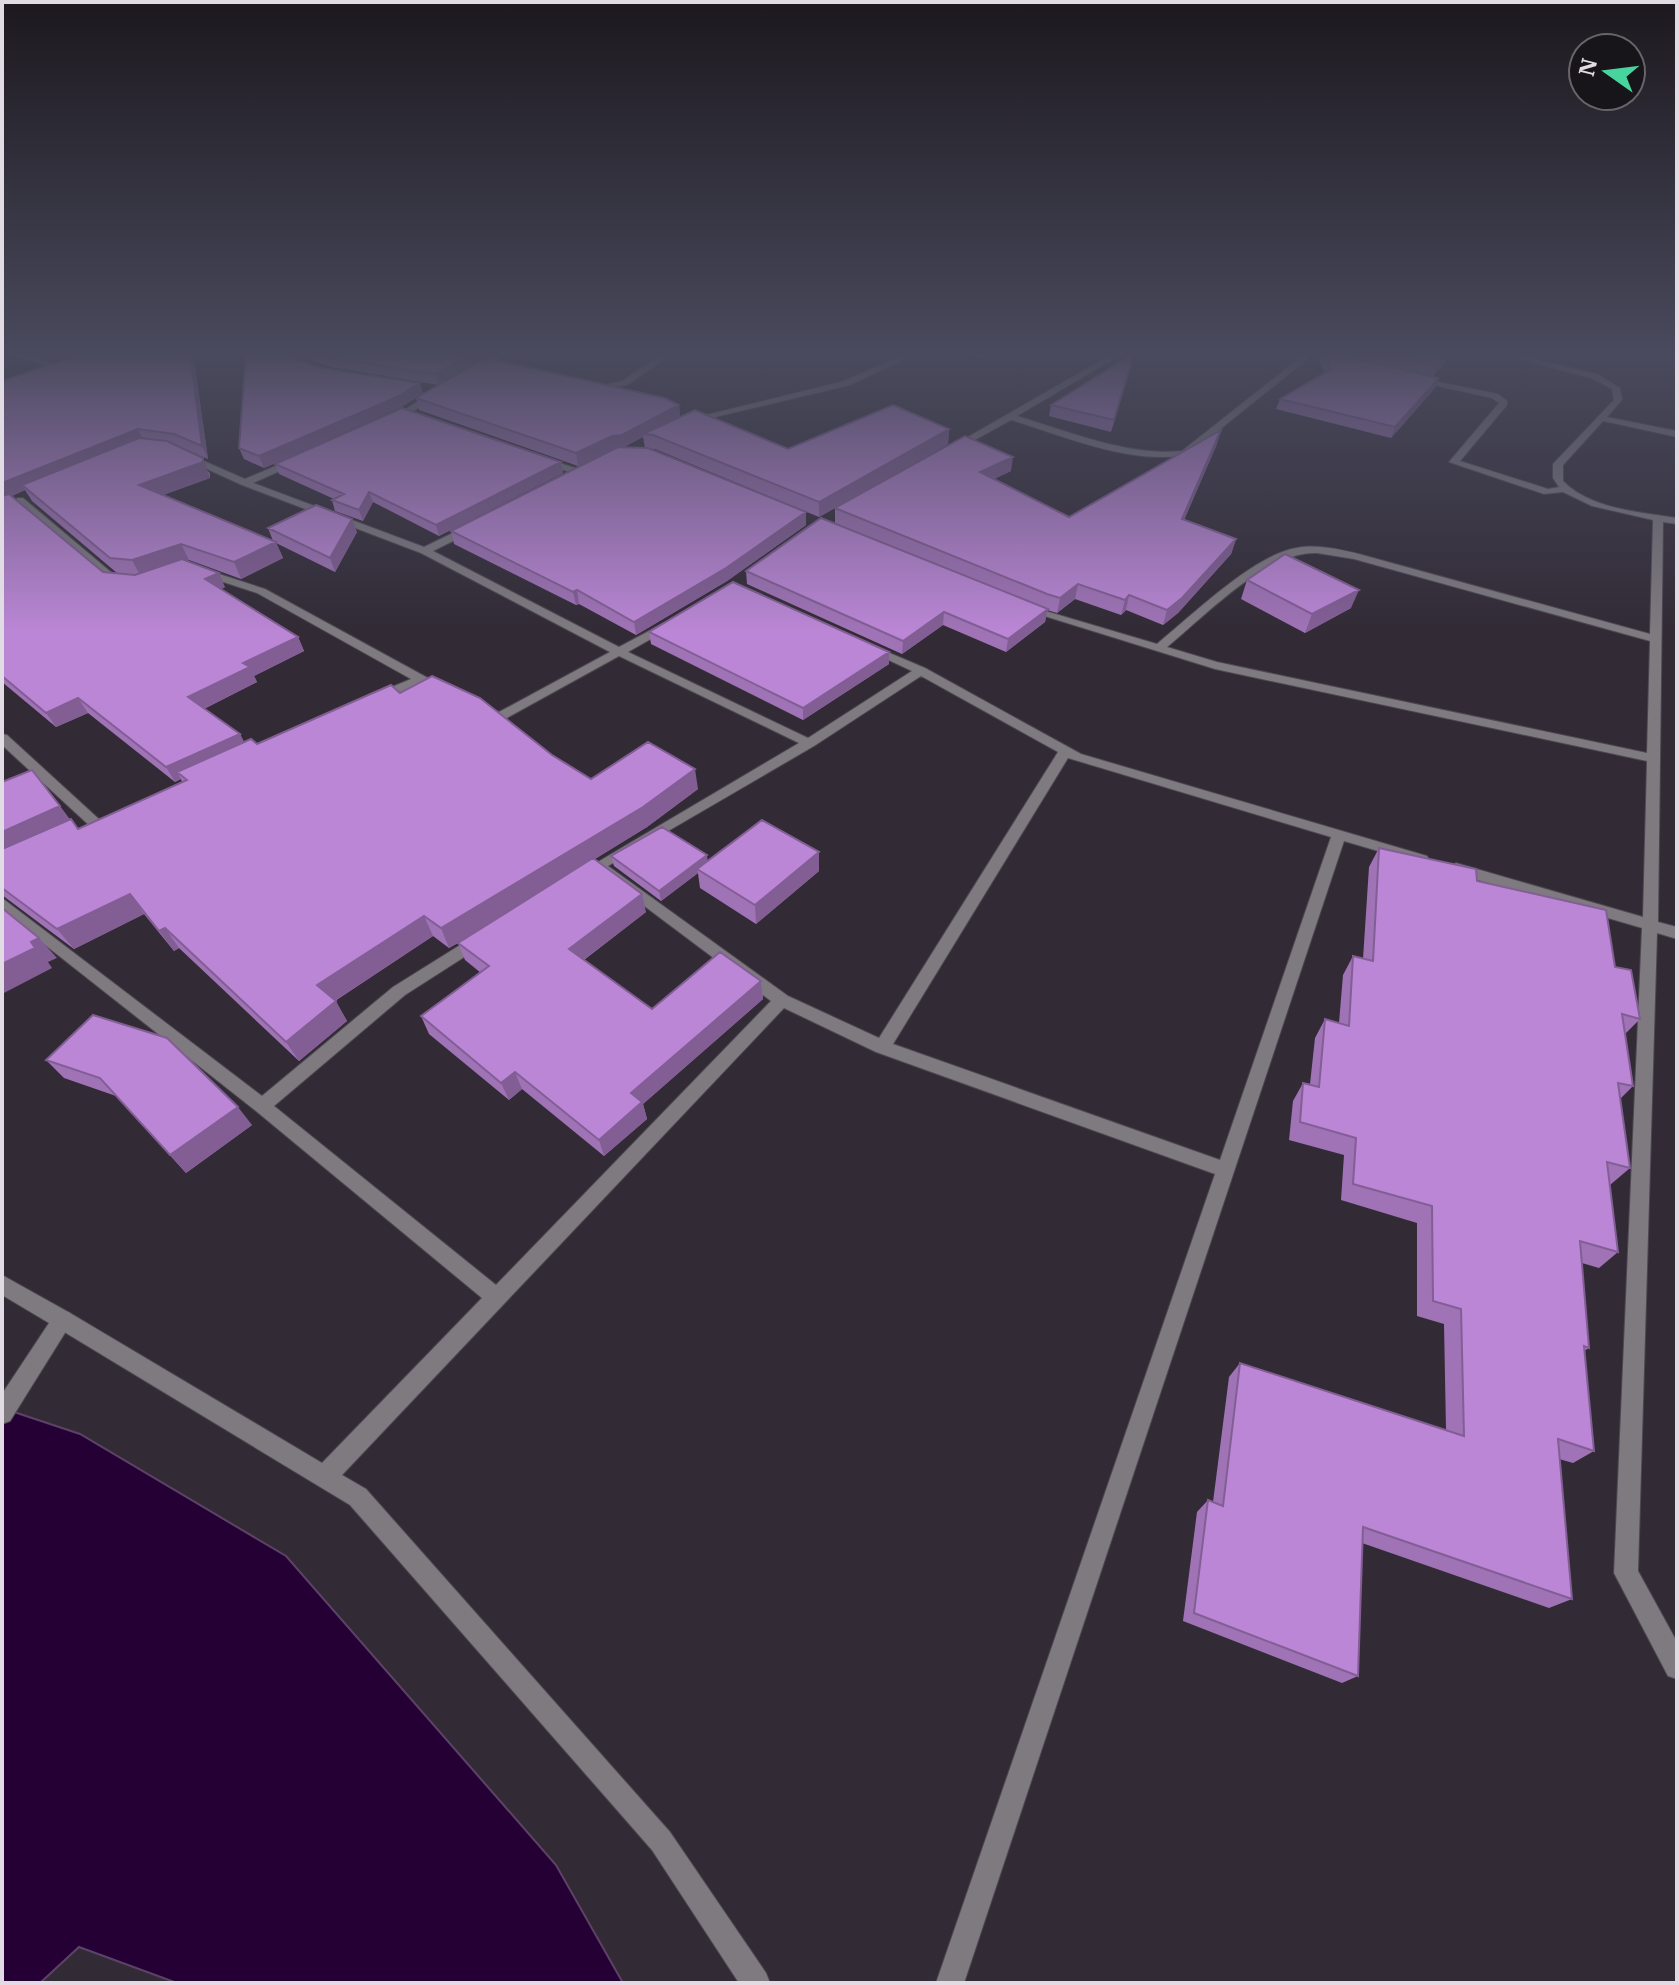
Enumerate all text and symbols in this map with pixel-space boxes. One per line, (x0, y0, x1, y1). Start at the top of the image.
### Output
north arrow (1567, 32, 1647, 112)
text: N (1571, 55, 1603, 79)

